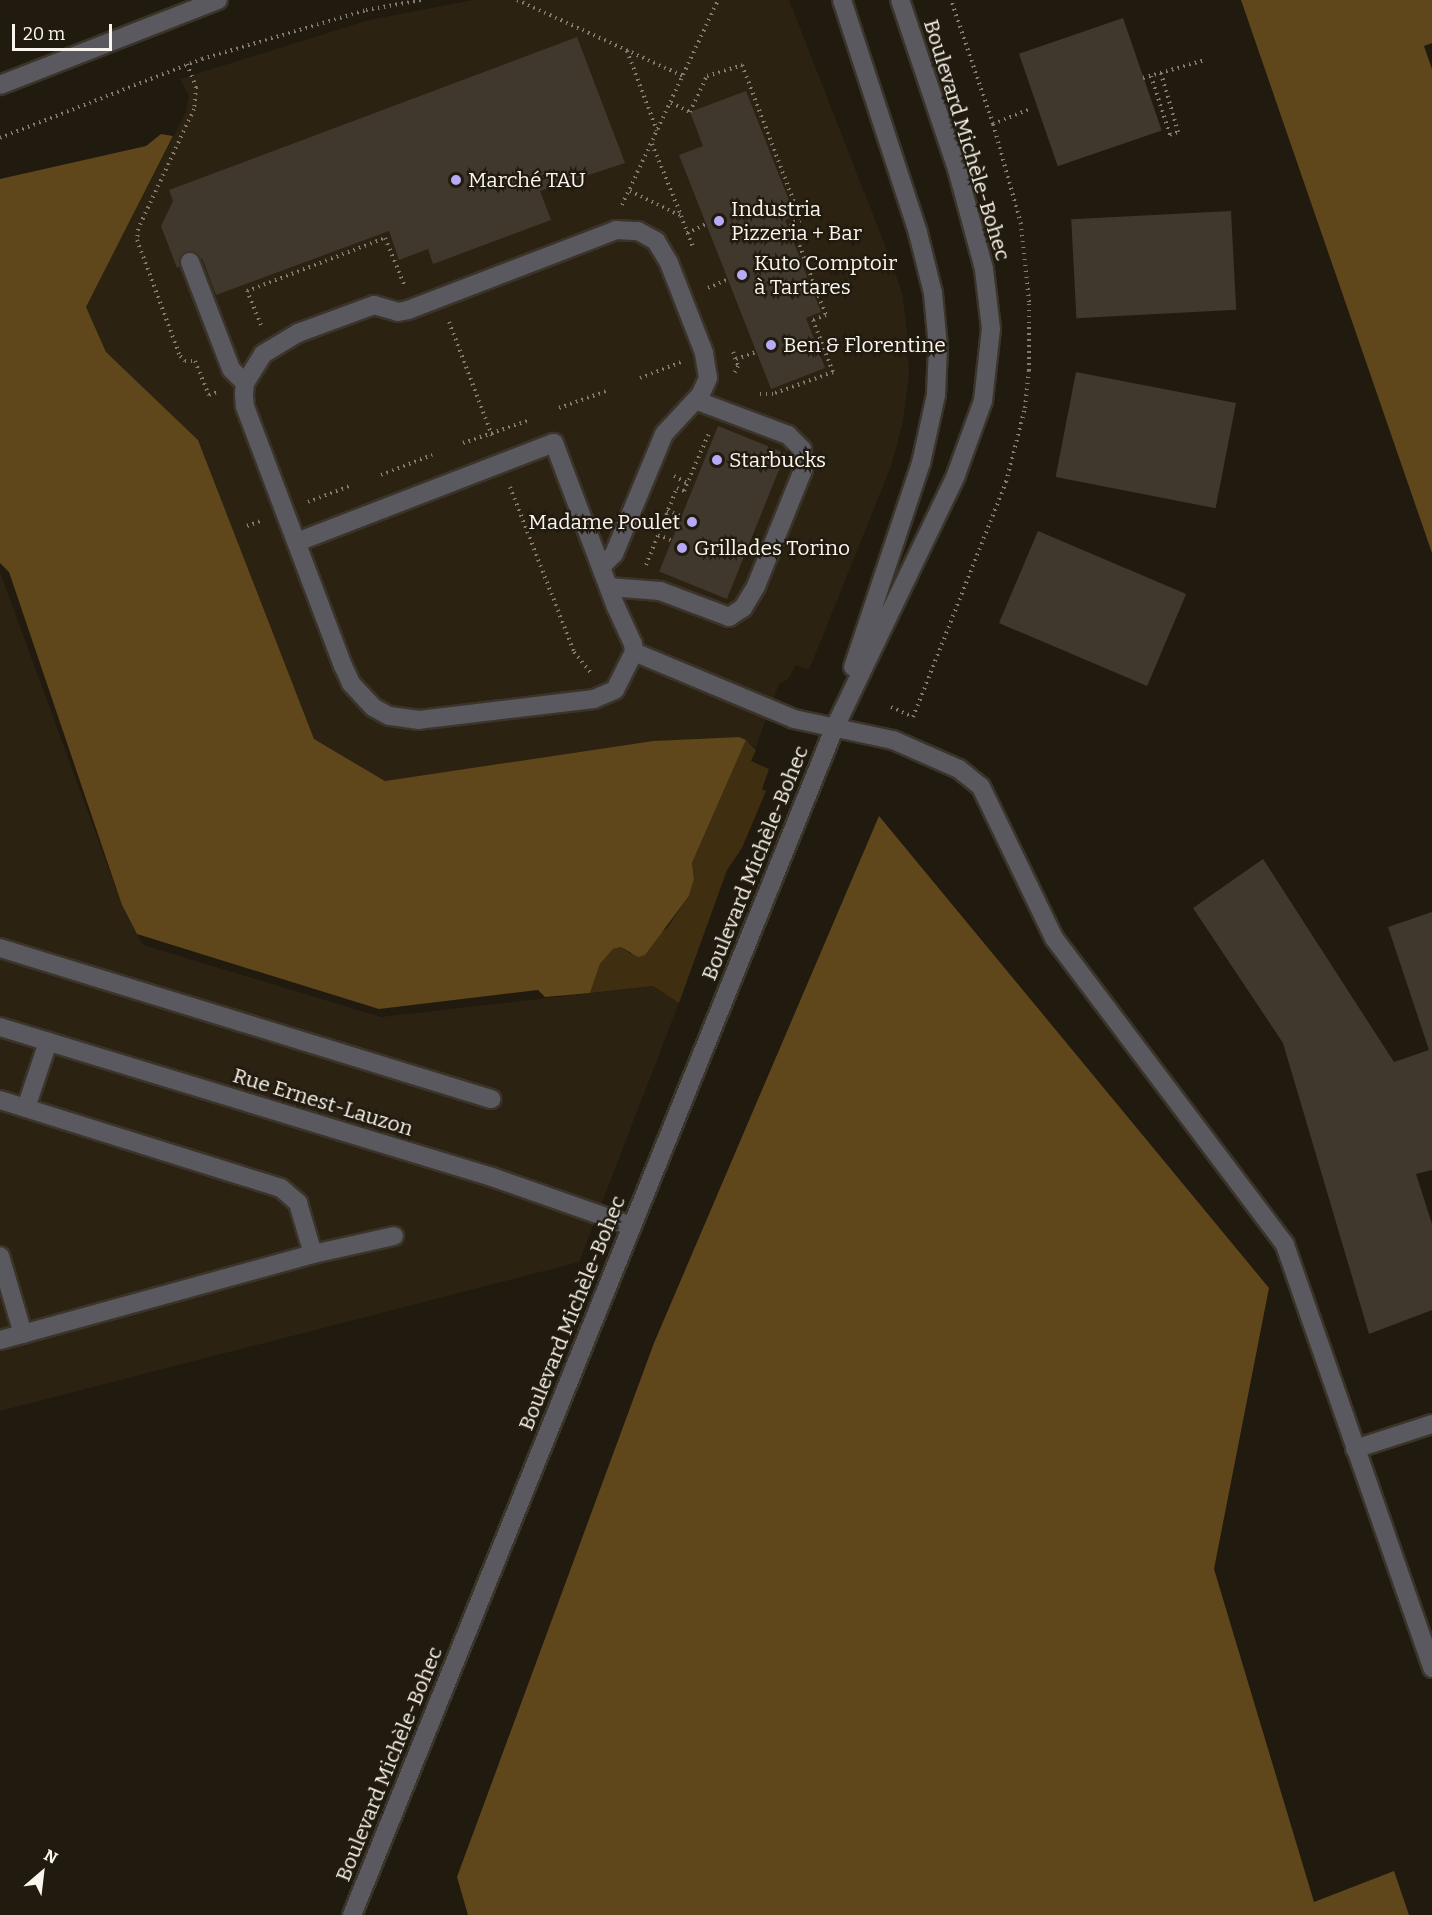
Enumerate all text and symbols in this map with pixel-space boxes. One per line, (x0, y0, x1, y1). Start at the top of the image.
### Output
scale bar (15, 12, 116, 50)
street label: Boulevard Michèle-Bohec (918, 16, 1016, 264)
text: 20 m (23, 23, 65, 45)
place label: Marché TAU (468, 167, 586, 193)
marker: Marché TAU (449, 173, 463, 187)
place label: Industria Pizzeria + Bar (731, 196, 862, 246)
marker: Industria Pizzeria + Bar (712, 214, 726, 228)
place label: Kuto Comptoir à Tartares (754, 250, 897, 300)
marker: Kuto Comptoir à Tartares (735, 268, 749, 282)
place label: Ben & Florentine (783, 332, 946, 358)
marker: Ben & Florentine (764, 338, 778, 352)
place label: Starbucks (729, 447, 826, 473)
marker: Starbucks (710, 453, 724, 467)
place label: Madame Poulet (528, 509, 680, 535)
marker: Madame Poulet (685, 515, 699, 529)
place label: Grillades Torino (694, 535, 850, 561)
marker: Grillades Torino (675, 541, 689, 555)
street label: Boulevard Michèle-Bohec (696, 742, 814, 984)
street label: Rue Ernest-Lauzon (230, 1063, 416, 1141)
street label: Boulevard Michèle-Bohec (513, 1192, 631, 1434)
street label: Boulevard Michèle-Bohec (330, 1643, 448, 1885)
north arrow (12, 1843, 72, 1903)
text: N (41, 1845, 61, 1868)

